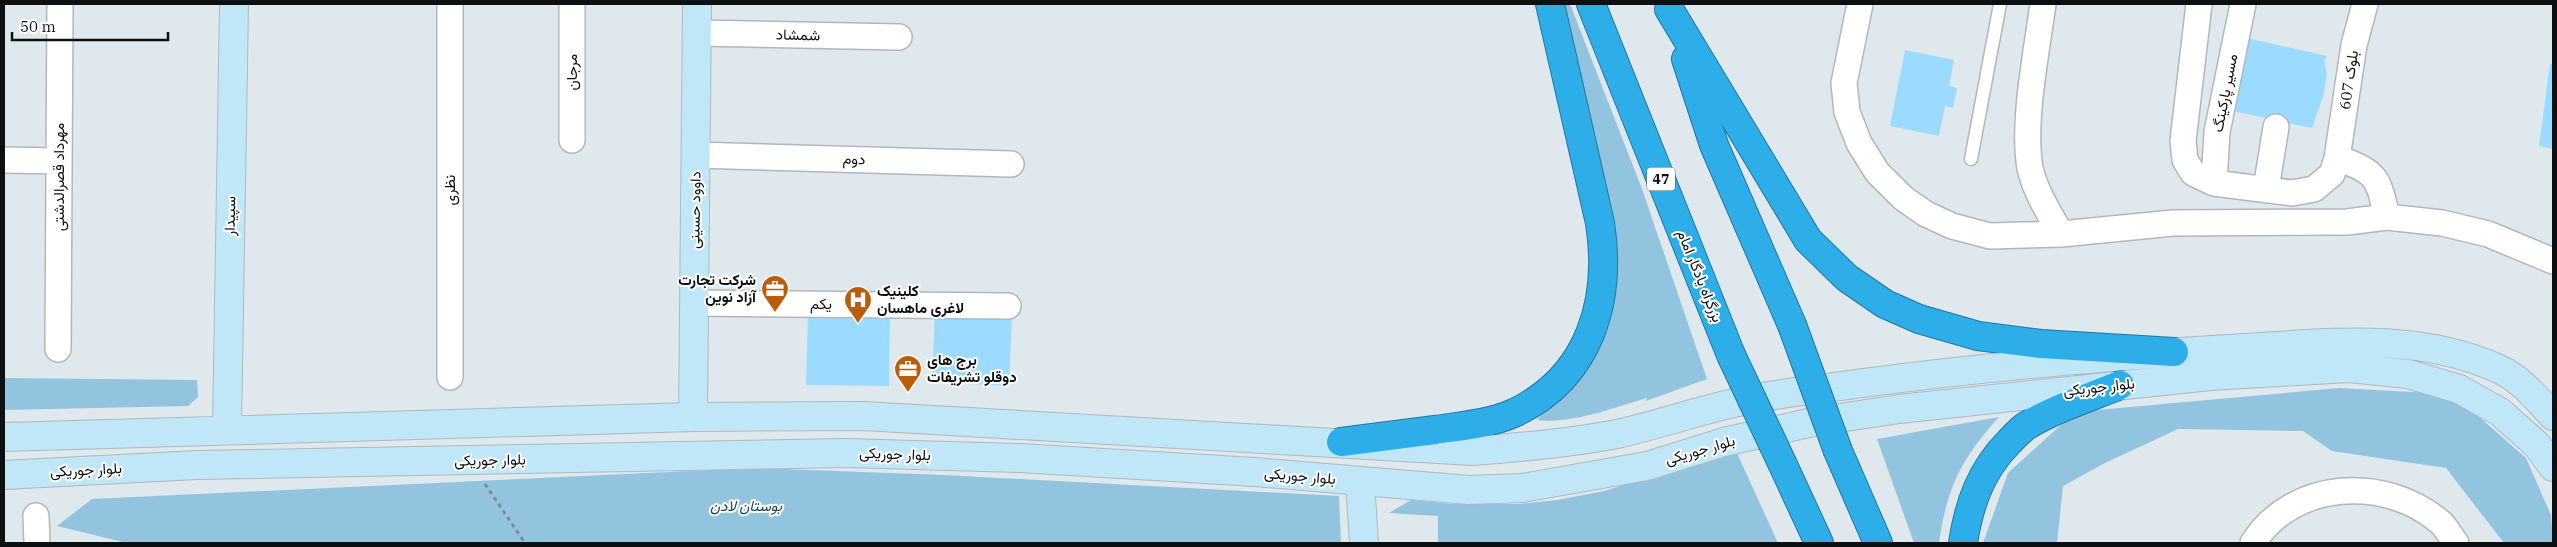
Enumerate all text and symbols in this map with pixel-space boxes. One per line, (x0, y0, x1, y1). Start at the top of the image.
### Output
scale bar (12, 10, 169, 42)
text: 50 m (20, 17, 56, 36)
street label: شمشاد (776, 25, 820, 44)
street label: بلوک 607 (2335, 49, 2362, 111)
street label: مسیر پارکینگ (2208, 52, 2242, 134)
street label: مرجان (562, 54, 581, 90)
street label: مهرداد قصرالدشتی (49, 123, 69, 231)
street label: دوم (842, 149, 866, 169)
road number: 47 (1647, 168, 1675, 190)
street label: داوود حسینی (684, 171, 706, 249)
street label: نظری (440, 175, 460, 205)
street label: سپیدار (220, 196, 240, 237)
street label: بزرگراه یادگار امام (1672, 227, 1728, 325)
place label: شرکت تجارت آزاد نوین (678, 270, 757, 306)
office icon: شرکت تجارت آزاد نوین (760, 274, 790, 313)
place label: کلینیک لاغری ماهسان (877, 281, 964, 317)
hospital icon: کلینیک لاغری ماهسان (843, 285, 873, 324)
street label: یکم (810, 294, 832, 314)
place label: برج های دوقلو تشریفات (927, 350, 1017, 386)
office icon: برج های دوقلو تشریفات (893, 354, 923, 393)
street label: بلوار جوریکی (2062, 373, 2136, 401)
street label: بلوار جوریکی (1663, 430, 1737, 470)
street label: بلوار جوریکی (859, 443, 931, 465)
street label: بلوار جوریکی (454, 449, 526, 471)
street label: بلوار جوریکی (50, 458, 122, 482)
street label: بلوار جوریکی (1263, 463, 1337, 489)
park label: بوستان لادن (710, 496, 782, 515)

